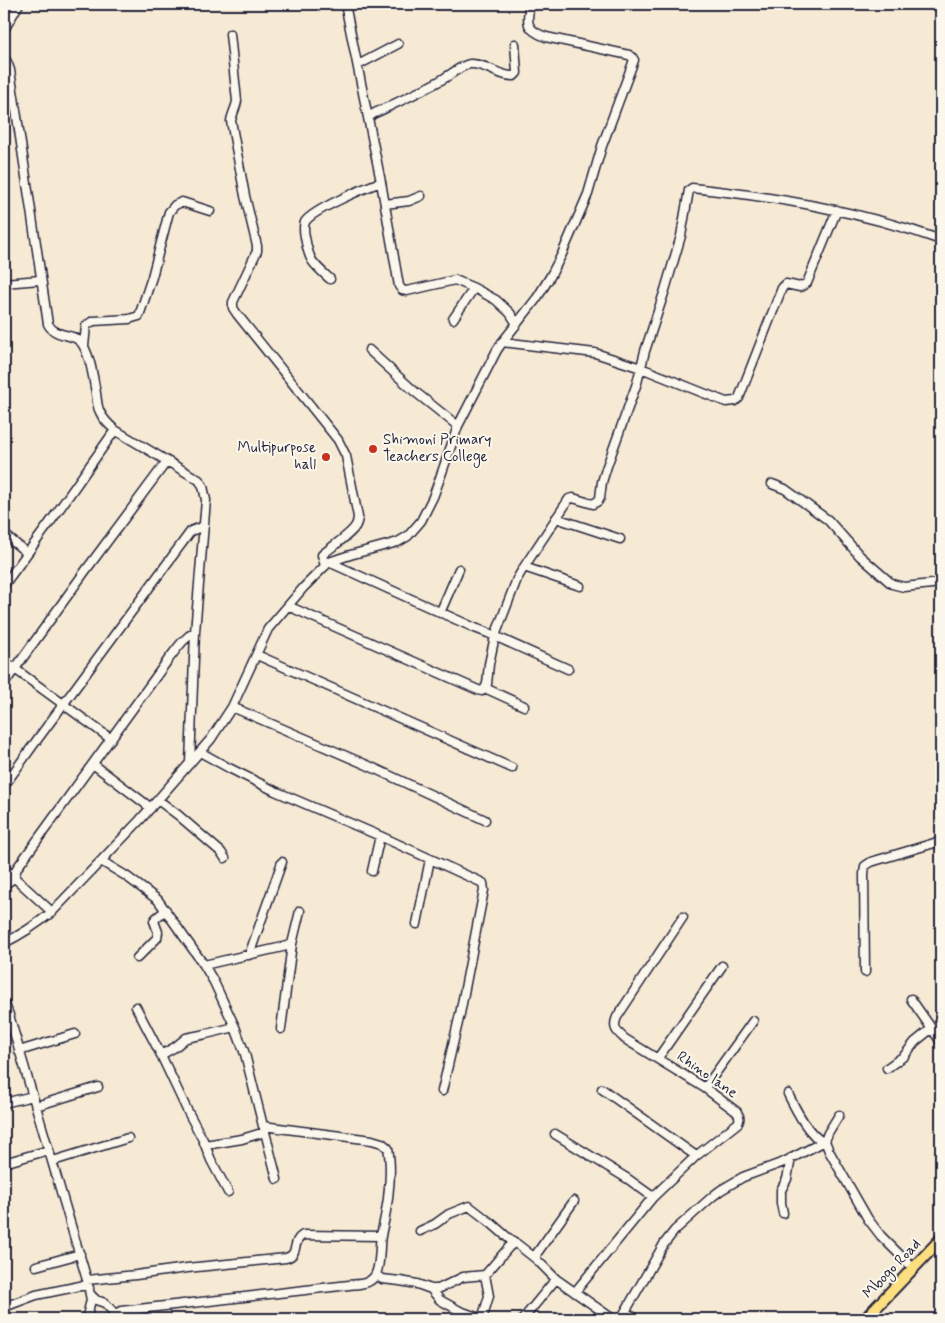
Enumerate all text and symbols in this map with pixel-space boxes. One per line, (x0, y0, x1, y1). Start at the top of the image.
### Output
place label: Shimoni Primary Teachers College (383, 430, 491, 468)
place label: Multipurpose hall (238, 438, 316, 475)
marker: Shimoni Primary Teachers College (367, 443, 379, 455)
marker: Multipurpose hall (320, 451, 332, 463)
street label: Rhino lane (673, 1047, 741, 1103)
street label: Mbogo Road (859, 1235, 926, 1304)

